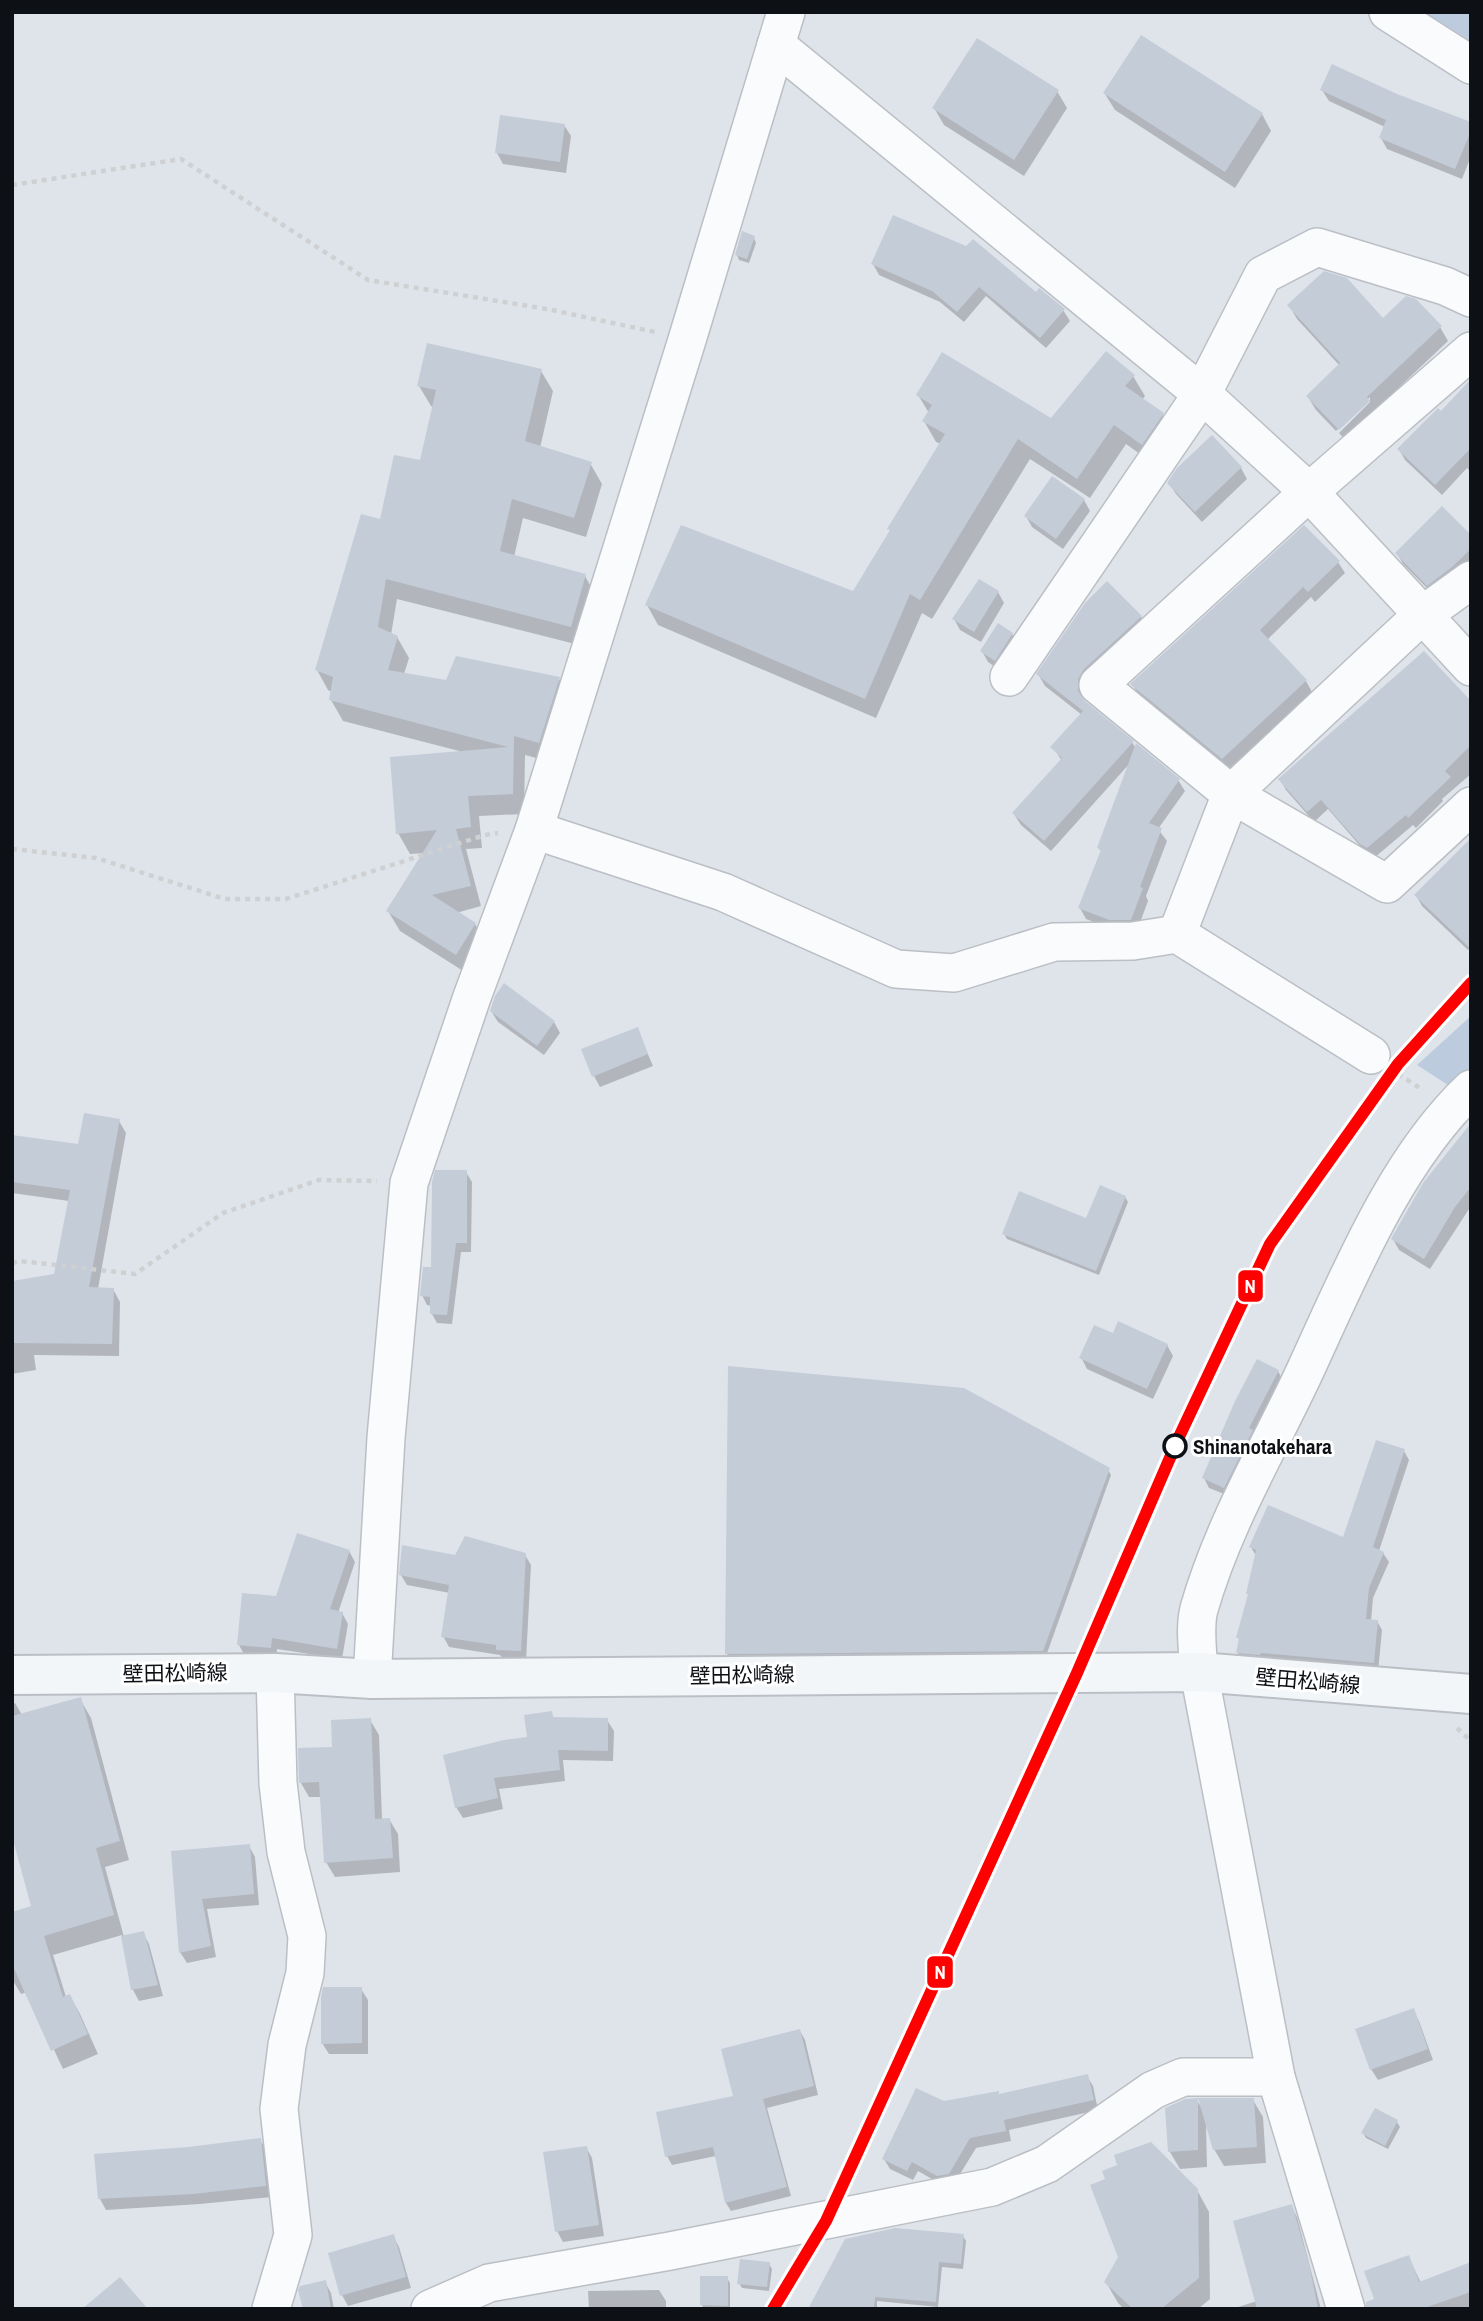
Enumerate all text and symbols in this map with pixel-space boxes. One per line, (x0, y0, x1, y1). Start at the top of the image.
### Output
line badge: N (1237, 1269, 1264, 1303)
text: N (1244, 1273, 1256, 1299)
place label: Shinanotakehara (1193, 1432, 1332, 1461)
marker: Shinanotakehara (1163, 1434, 1187, 1458)
street label: 壁田松崎線 (122, 1658, 228, 1688)
street label: 壁田松崎線 (689, 1660, 795, 1690)
street label: 壁田松崎線 (1254, 1662, 1362, 1700)
line badge: N (926, 1955, 954, 1989)
text: N (934, 1959, 946, 1985)

